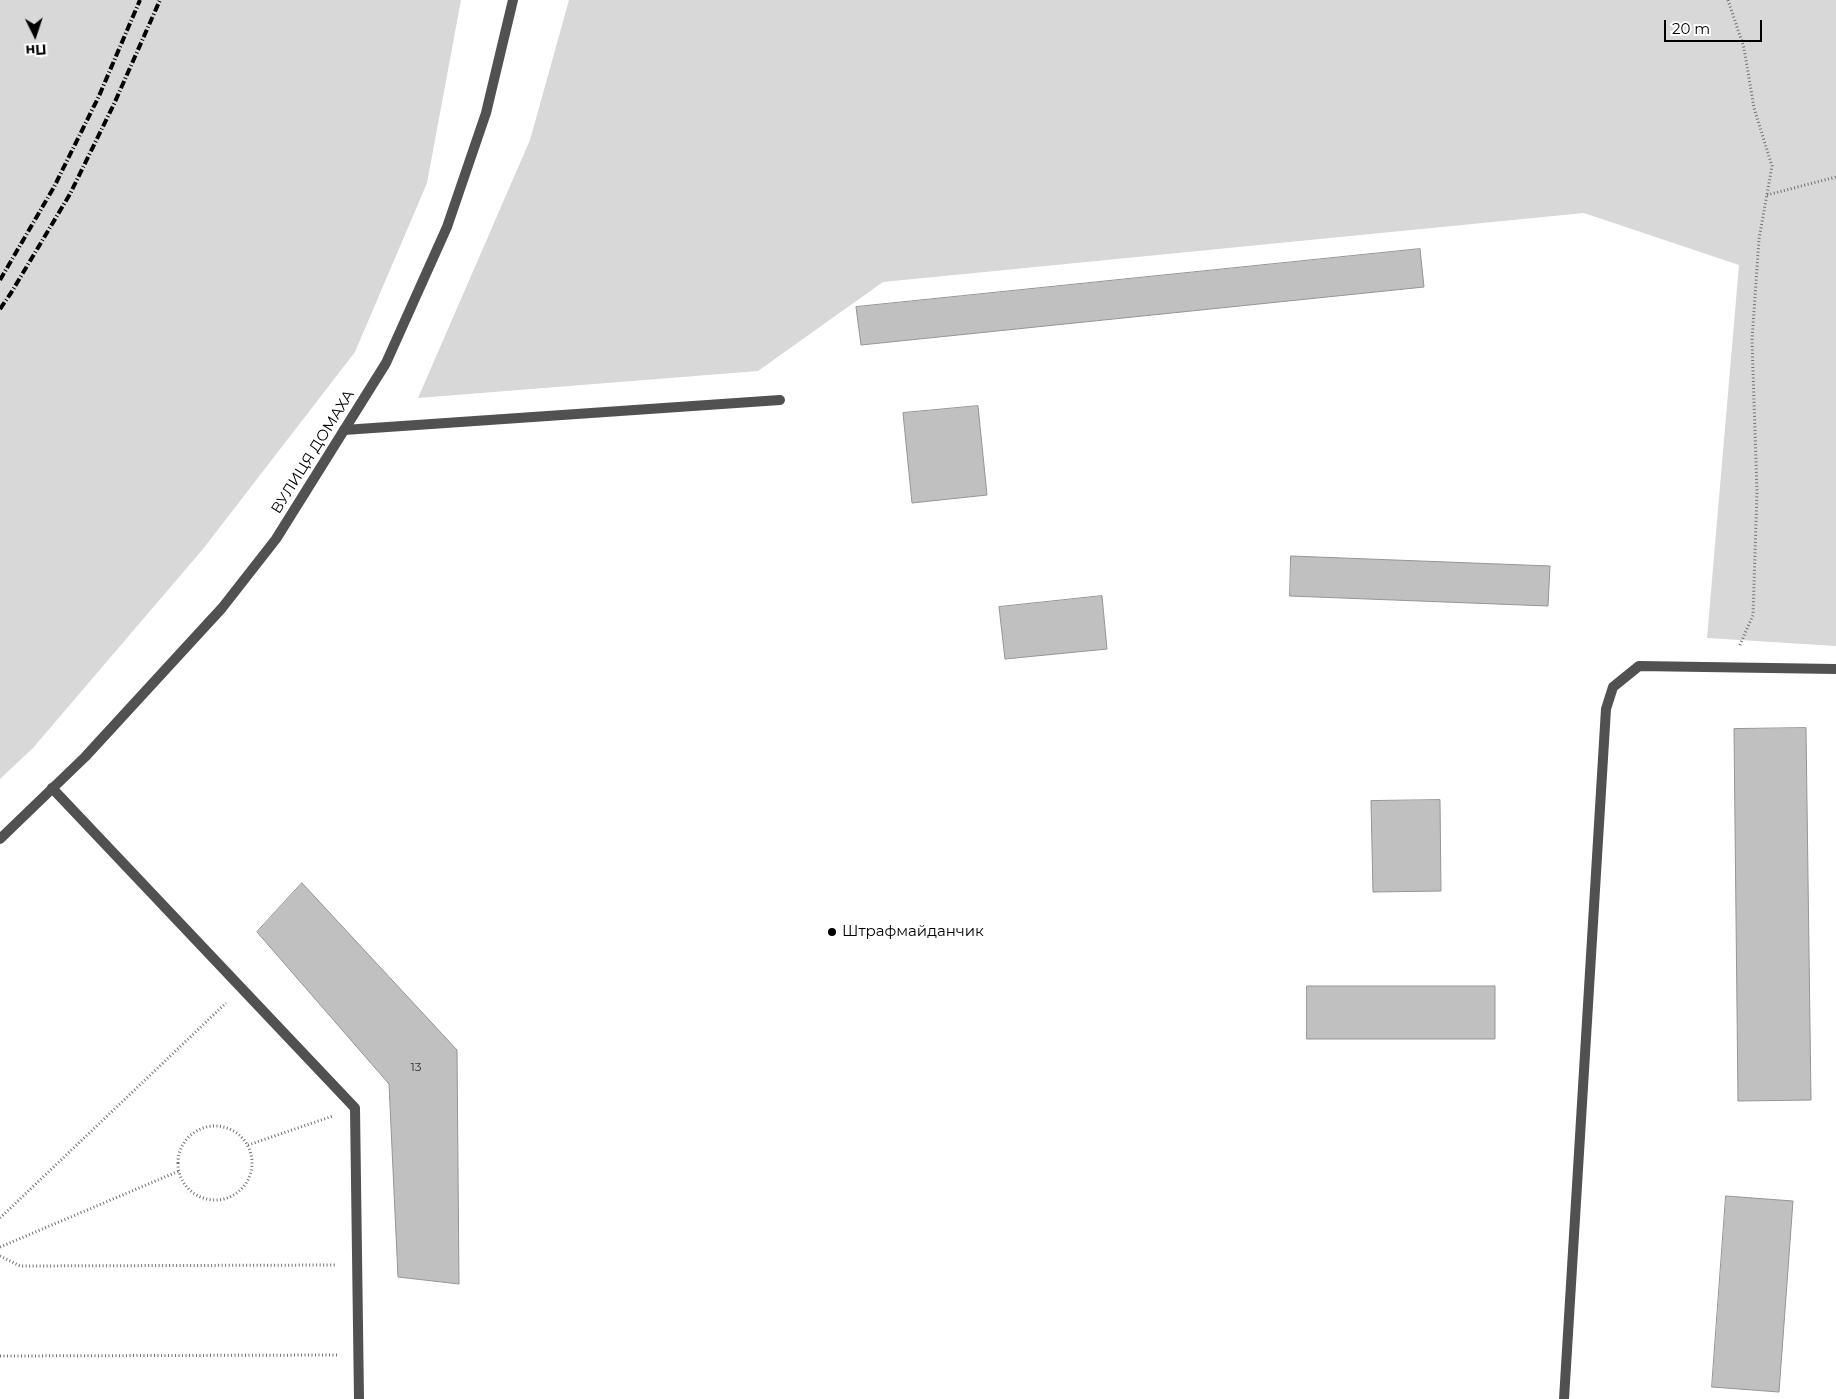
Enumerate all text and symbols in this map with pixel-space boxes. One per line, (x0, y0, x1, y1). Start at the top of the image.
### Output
north arrow (10, 10, 60, 60)
scale bar (1666, 10, 1764, 42)
text: 20 m (1672, 19, 1710, 38)
text: Пн (25, 40, 47, 60)
street label: ВУЛИЦЯ ДОМАХА (268, 387, 358, 517)
place label: Штрафмайданчик (842, 923, 984, 941)
marker: Штрафмайданчик (826, 926, 838, 938)
house number: 13 (410, 1060, 422, 1074)

